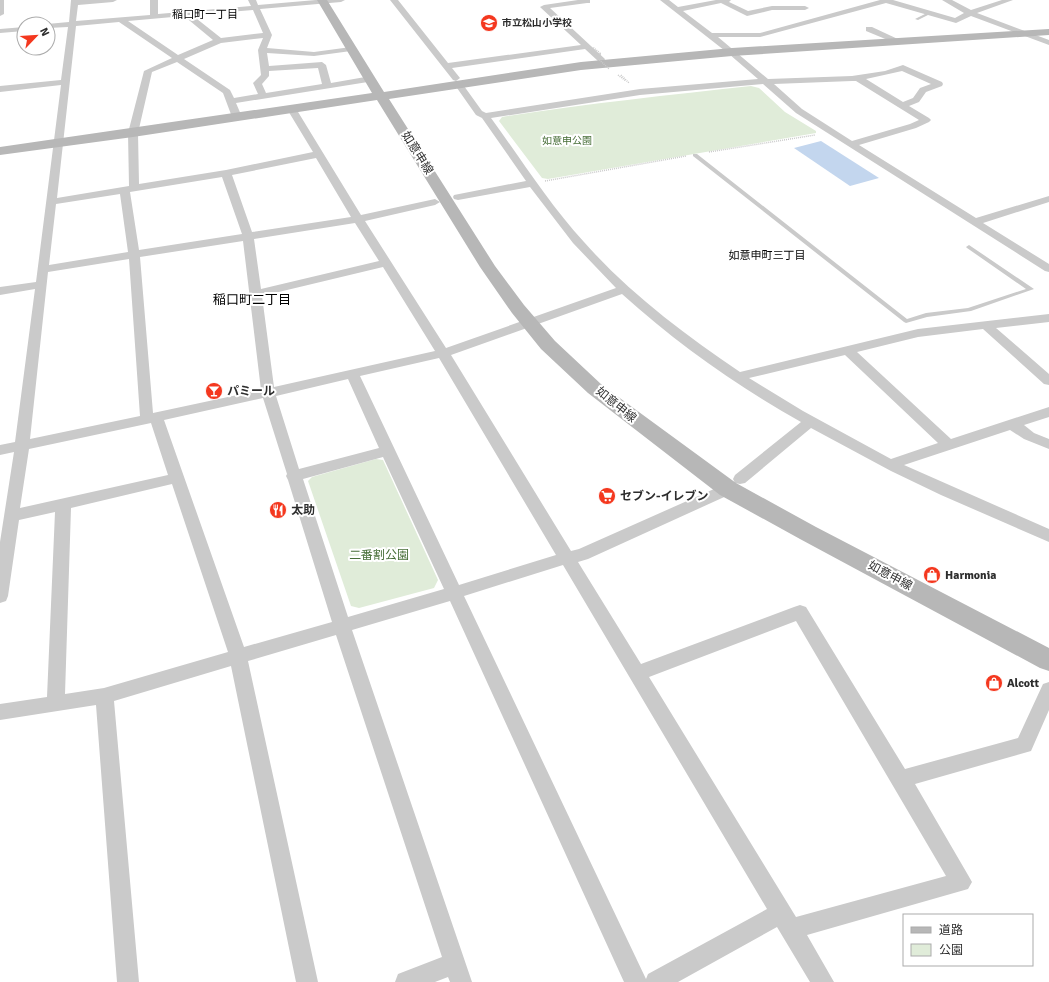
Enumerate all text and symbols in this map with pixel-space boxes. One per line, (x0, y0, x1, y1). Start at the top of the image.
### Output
district label: 稲口町一丁目 (172, 8, 238, 21)
school or university icon: 市立松山小学校 (479, 13, 499, 33)
north arrow (16, 16, 56, 56)
place label: 市立松山小学校 (502, 17, 572, 29)
text: N (37, 26, 52, 38)
street label: 如意申線 (398, 129, 436, 177)
park label: 如意申公園 (542, 135, 592, 147)
district label: 如意申町三丁目 (729, 249, 806, 262)
district label: 稲口町二丁目 (213, 292, 291, 308)
bar icon: パミール (204, 381, 224, 401)
place label: パミール (227, 384, 275, 399)
street label: 如意申線 (593, 384, 639, 426)
supermarket icon: セブン-イレブン (597, 486, 617, 506)
place label: セブン-イレブン (620, 489, 709, 504)
restaurant icon: 太助 (268, 500, 288, 520)
place label: 太助 (291, 503, 315, 518)
park label: 二番割公園 (349, 548, 409, 563)
street label: 如意申線 (865, 558, 915, 594)
shop icon: Harmonia (922, 565, 942, 585)
place label: Harmonia (945, 568, 996, 583)
shop icon: Alcott (984, 673, 1004, 693)
place label: Alcott (1007, 676, 1040, 691)
legend (903, 914, 1033, 966)
text: 道路 (939, 923, 963, 938)
text: 公園 (939, 943, 963, 958)

